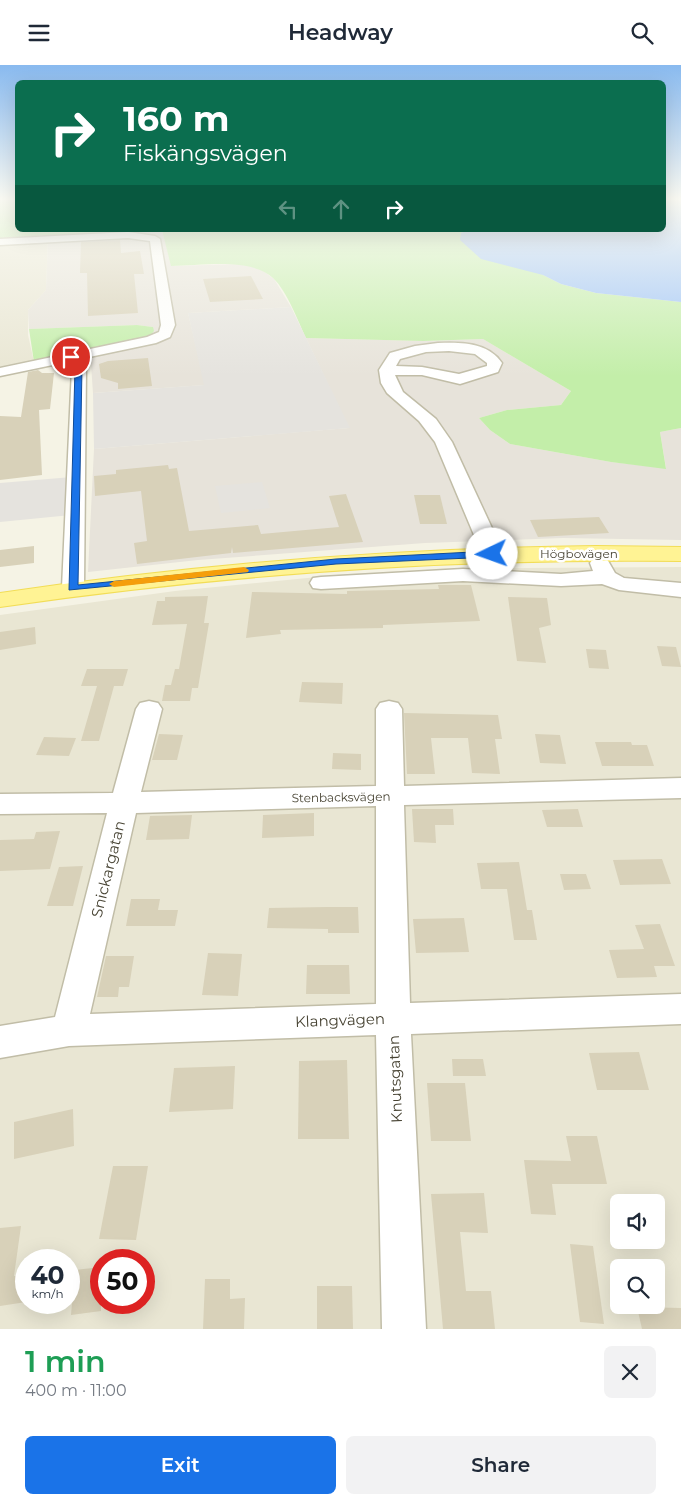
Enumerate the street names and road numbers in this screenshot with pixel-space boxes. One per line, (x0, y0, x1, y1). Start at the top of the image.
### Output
street label: Högbovägen (540, 546, 618, 561)
street label: Stenbacksvägen (291, 789, 391, 805)
street label: Snickargatan (87, 819, 129, 919)
street label: Klangvägen (295, 1009, 385, 1031)
street label: Knutsgatan (384, 1035, 406, 1123)

